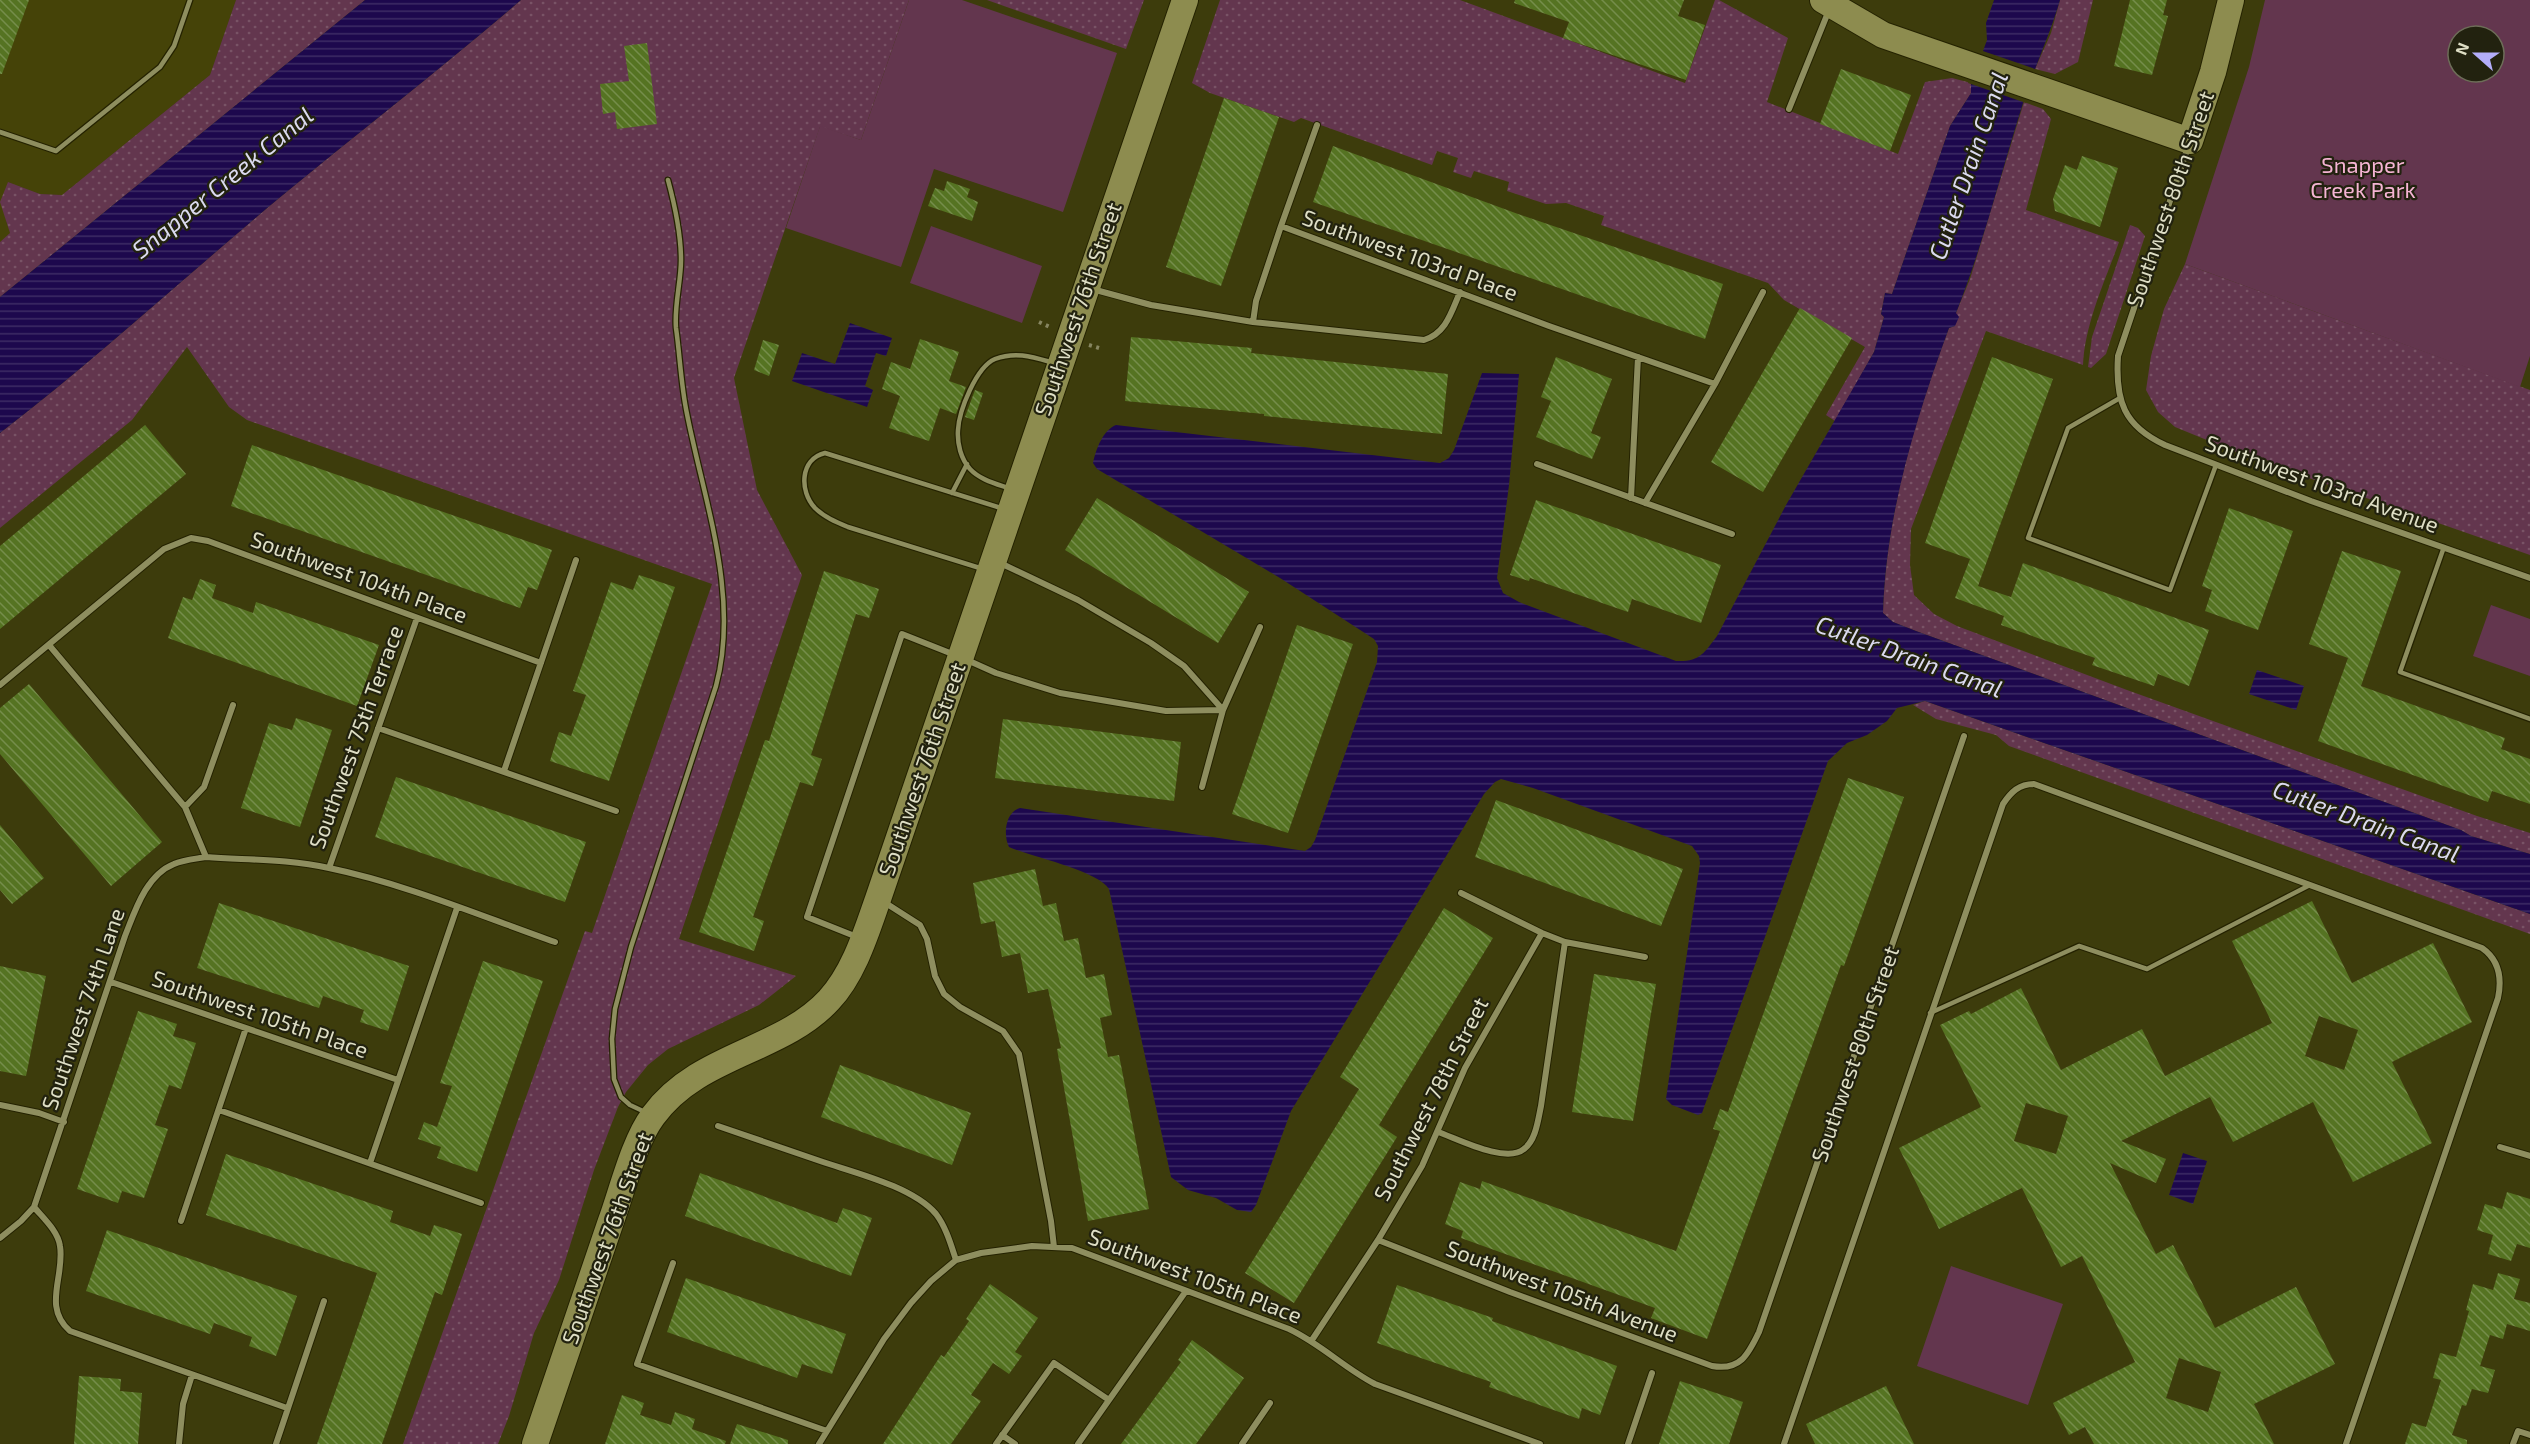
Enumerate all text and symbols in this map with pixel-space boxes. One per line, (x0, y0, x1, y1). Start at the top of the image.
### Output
north arrow (2446, 24, 2506, 84)
text: N (2451, 40, 2472, 57)
water label: Cutler Drain Canal (1922, 68, 2013, 263)
street label: Southwest 80th Street (2120, 87, 2218, 310)
water label: Snapper Creek Canal (126, 100, 318, 264)
park label: Snapper Creek Park (2310, 151, 2416, 202)
street label: Southwest 76th Street (1028, 199, 1126, 419)
street label: Southwest 103rd Place (1299, 203, 1522, 305)
street label: Southwest 103rd Avenue (2202, 429, 2443, 537)
street label: Southwest 104th Place (248, 525, 471, 627)
water label: Cutler Drain Canal (1812, 608, 2007, 703)
street label: Southwest 75th Terrace (303, 621, 408, 852)
street label: Southwest 76th Street (872, 659, 970, 879)
water label: Cutler Drain Canal (2269, 773, 2464, 868)
street label: Southwest 74th Lane (35, 904, 129, 1113)
street label: Southwest 80th Street (1805, 942, 1903, 1165)
street label: Southwest 105th Place (149, 964, 372, 1062)
street label: Southwest 78th Street (1368, 993, 1493, 1205)
street label: Southwest 76th Street (556, 1128, 657, 1347)
street label: Southwest 105th Place (1085, 1222, 1306, 1328)
street label: Southwest 105th Avenue (1443, 1234, 1682, 1346)

